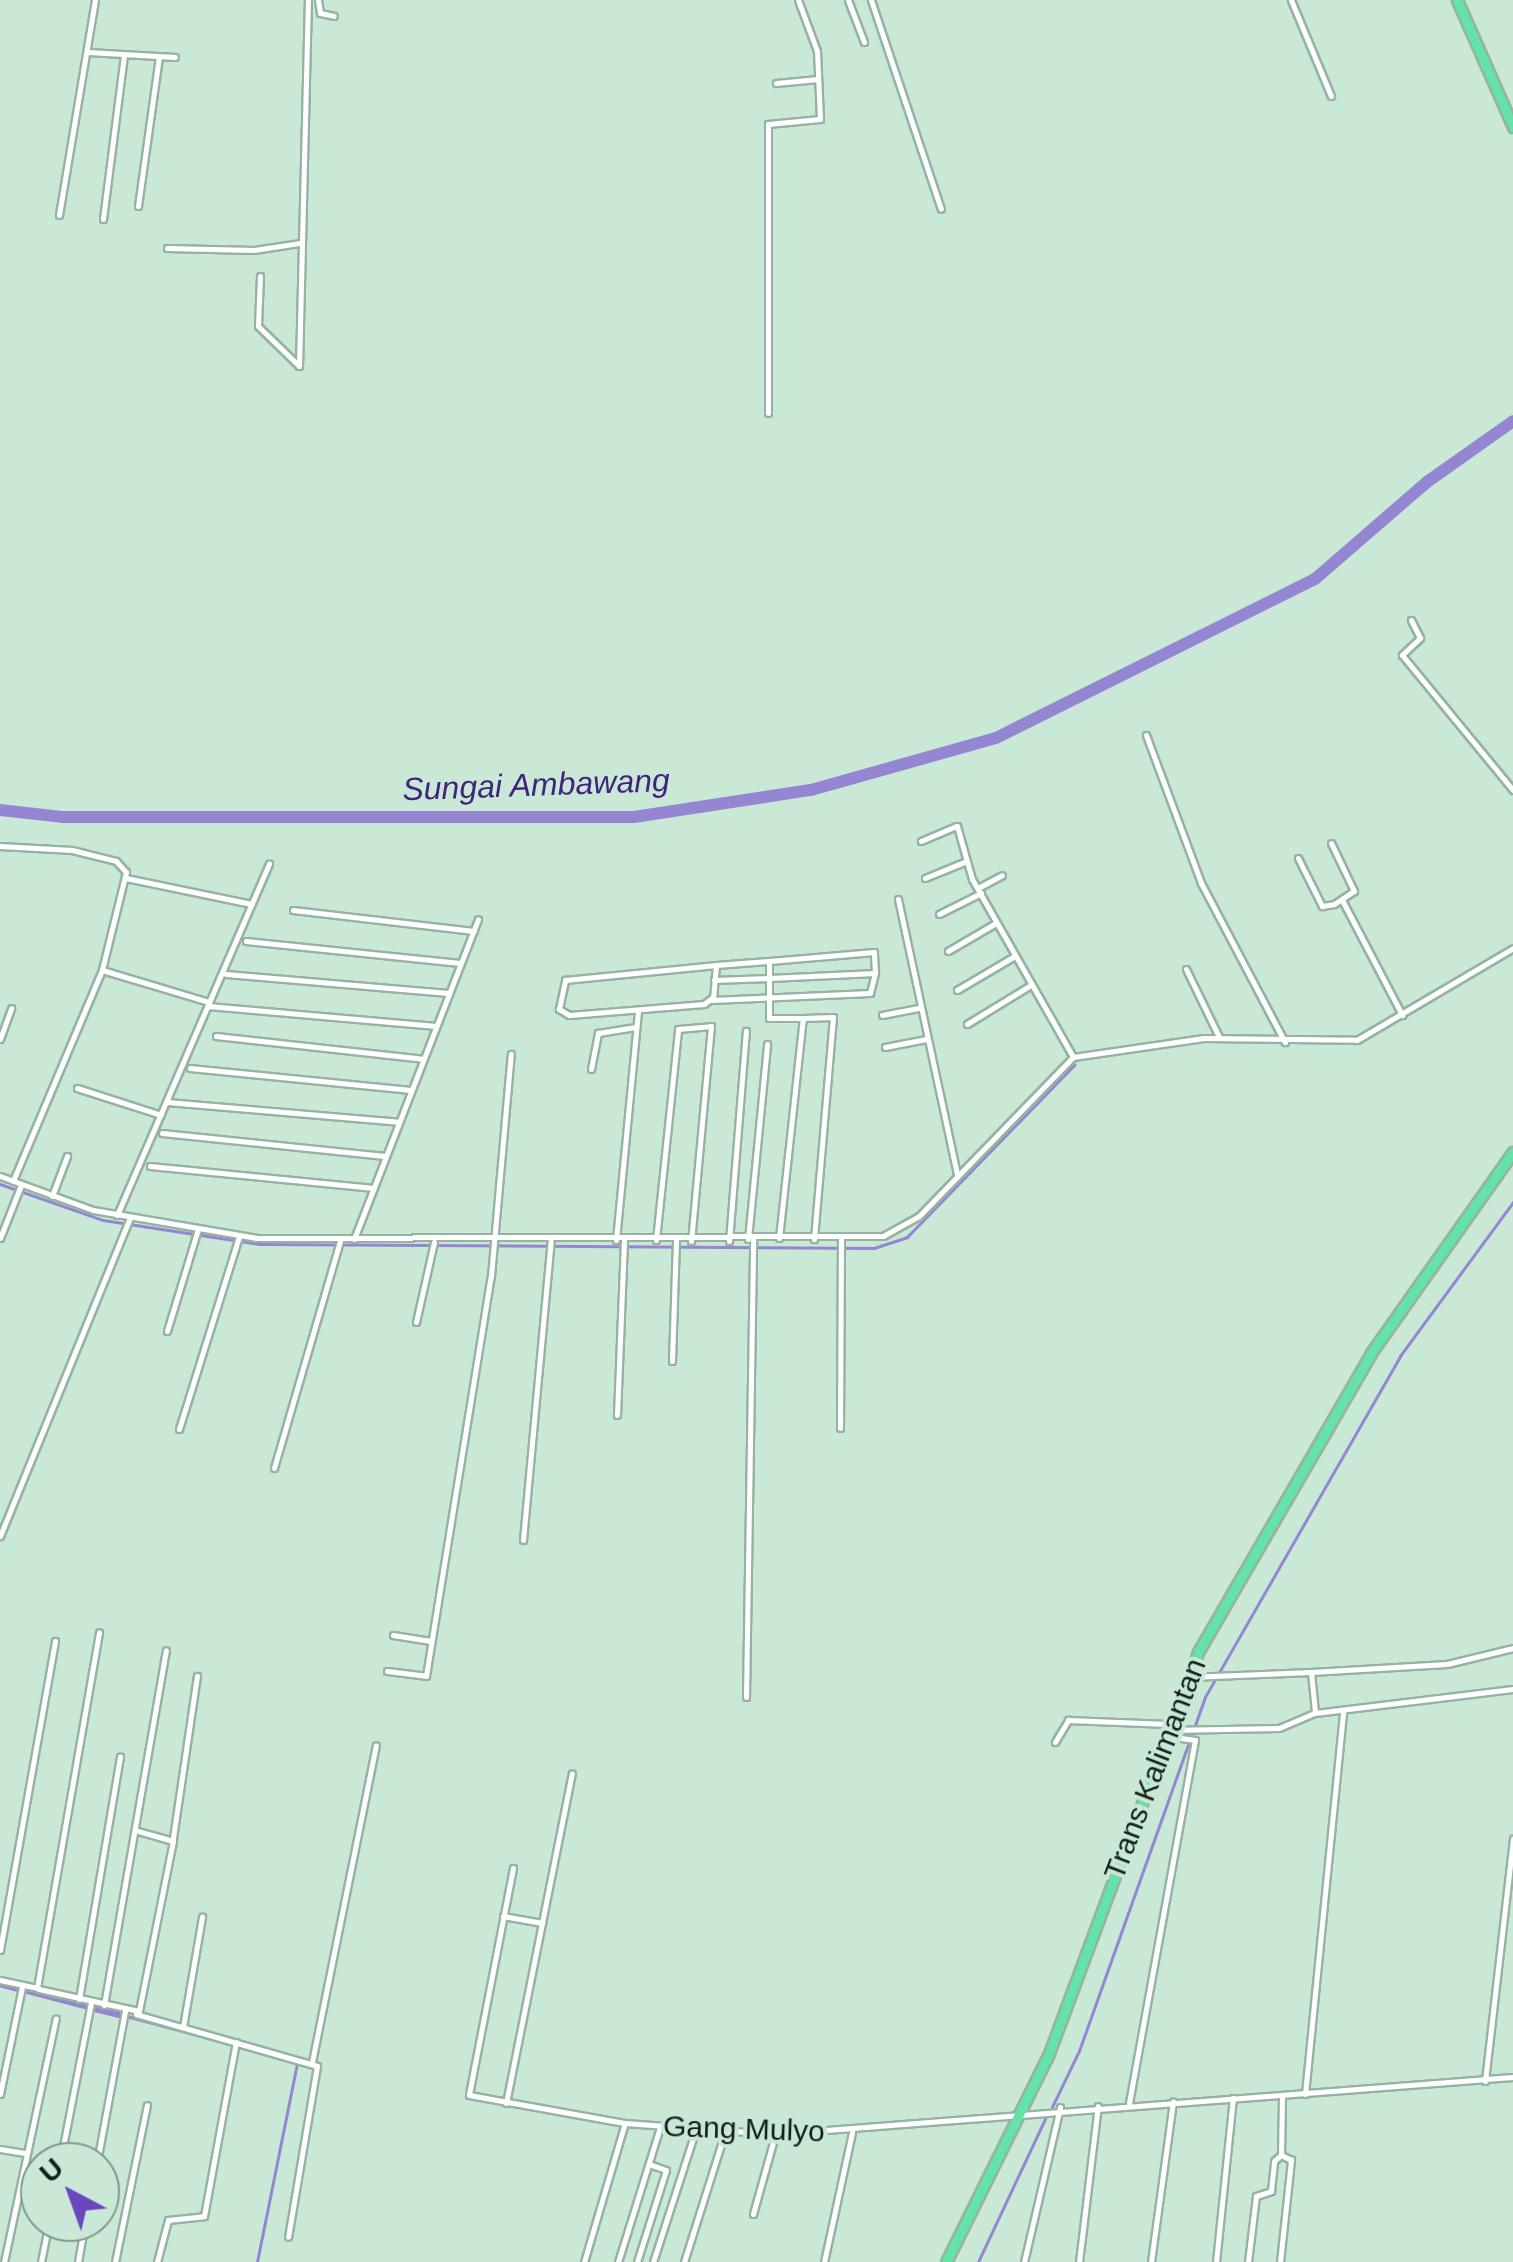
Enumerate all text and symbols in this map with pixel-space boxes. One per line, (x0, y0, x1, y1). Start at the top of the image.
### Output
water label: Sungai Ambawang (401, 761, 671, 809)
street label: Trans Kalimantan (1096, 1653, 1214, 1885)
street label: Gang Mulyo (663, 2108, 825, 2150)
north arrow (20, 2142, 120, 2242)
text: U (33, 2152, 69, 2189)

